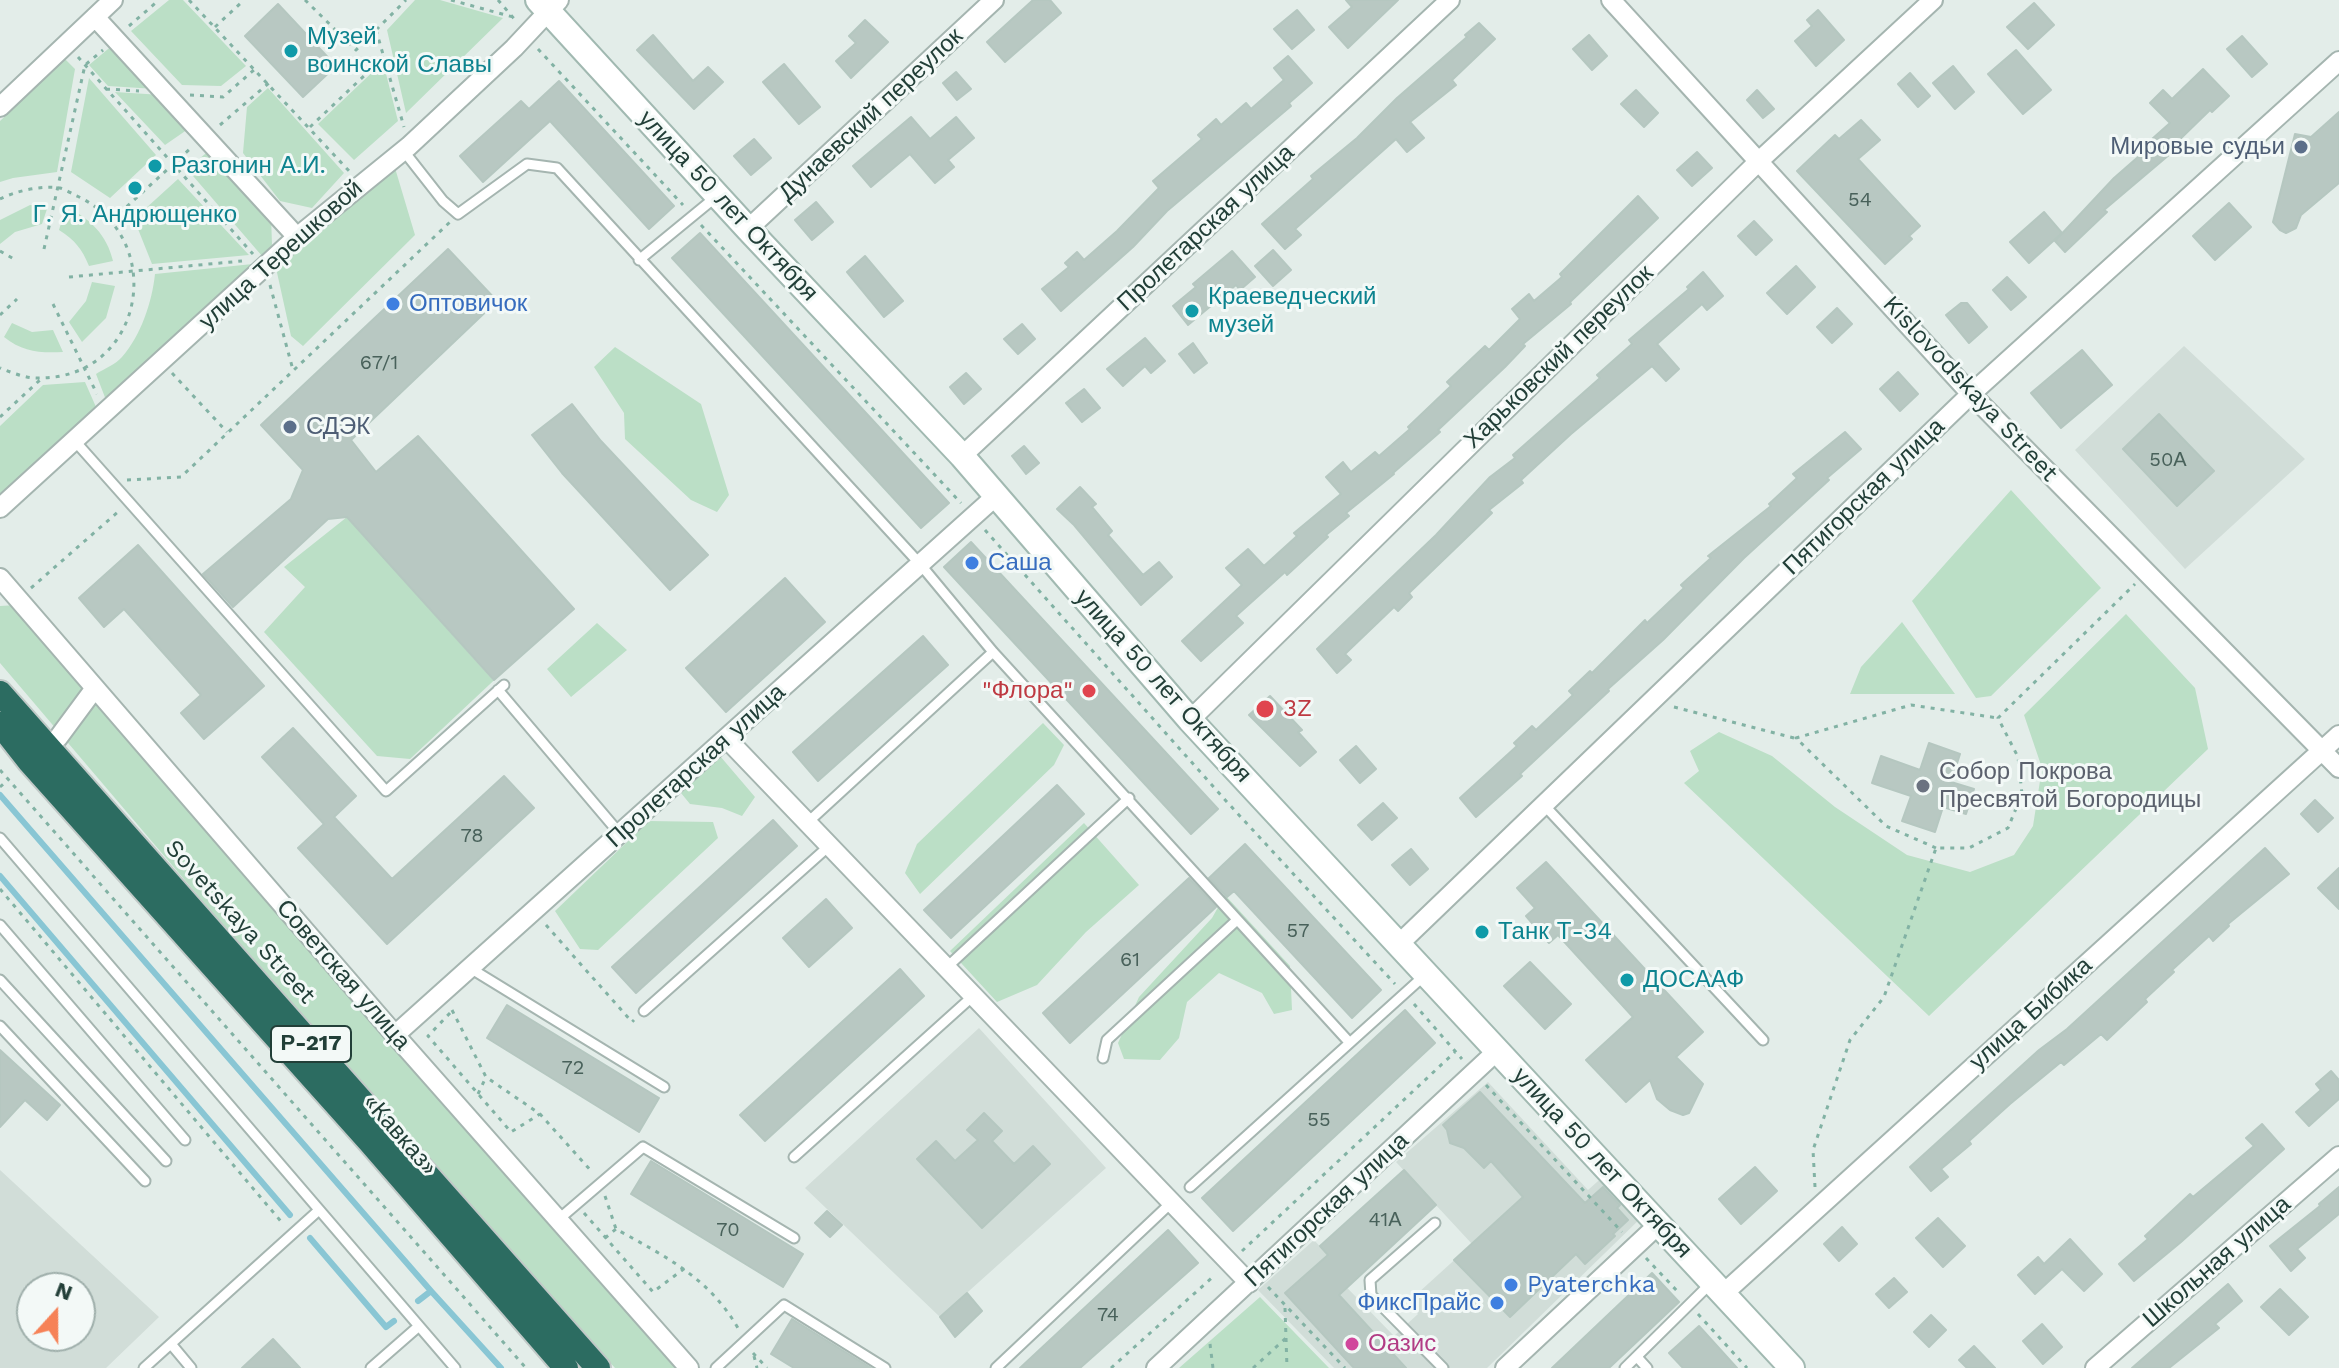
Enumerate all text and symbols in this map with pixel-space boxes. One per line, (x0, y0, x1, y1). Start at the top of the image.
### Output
street label: Дунаевский переулок (773, 22, 969, 208)
place label: Музей воинской Славы (307, 23, 492, 79)
marker: Музей воинской Славы (282, 42, 300, 60)
street label: улица 50 лет Октября (632, 105, 824, 307)
place label: Мировые судьи (2110, 133, 2285, 161)
marker: Мировые судьи (2292, 138, 2310, 156)
street label: Пролетарская улица (1112, 139, 1300, 317)
place label: Разгонин А.И. (171, 152, 326, 180)
marker: Разгонин А.И. (146, 157, 164, 175)
street label: улица Терешковой (193, 174, 369, 336)
marker: Г. Я. Андрющенко (126, 179, 144, 197)
house number: 54 (1848, 188, 1872, 212)
place label: Г. Я. Андрющенко (33, 201, 237, 229)
street label: Харьковский переулок (1458, 259, 1660, 455)
place label: Краеведческий музей (1208, 283, 1376, 339)
place label: Оптовичок (409, 290, 527, 318)
street label: Kislovodskaya Street (1876, 290, 2064, 488)
marker: Оптовичок (384, 295, 402, 313)
marker: Краеведческий музей (1183, 302, 1201, 320)
house number: 67/1 (360, 351, 398, 375)
place label: СДЭК (306, 413, 370, 441)
street label: Пятигорская улица (1777, 413, 1951, 581)
marker: СДЭК (281, 418, 299, 436)
house number: 50А (2149, 448, 2187, 472)
place label: Саша (988, 549, 1052, 577)
marker: Саша (963, 554, 981, 572)
street label: улица 50 лет Октября (1069, 583, 1257, 789)
place label: "Флора" (982, 677, 1073, 705)
street label: Пролетарская улица (601, 678, 791, 854)
marker: "Флора" (1080, 682, 1098, 700)
place label: 3Z (1283, 695, 1312, 723)
marker: 3Z (1254, 698, 1276, 720)
place label: Собор Покрова Пресвятой Богородицы (1939, 758, 2201, 814)
marker: Собор Покрова Пресвятой Богородицы (1914, 777, 1932, 795)
house number: 78 (460, 824, 484, 848)
street label: Sovetskaya Street (159, 834, 321, 1010)
street label: Советская улица (270, 894, 416, 1056)
place label: Танк Т-34 (1498, 918, 1612, 946)
house number: 57 (1287, 919, 1309, 943)
marker: Танк Т-34 (1473, 923, 1491, 941)
house number: 61 (1120, 948, 1140, 972)
street label: улица Бибика (1964, 951, 2098, 1077)
place label: ДОСААФ (1643, 966, 1744, 994)
marker: ДОСААФ (1618, 971, 1636, 989)
road number: Р-217 (271, 1026, 351, 1062)
house number: 72 (562, 1056, 584, 1080)
street label: улица 50 лет Октября (1506, 1062, 1698, 1264)
street label: «Кавказ» (357, 1088, 443, 1182)
house number: 55 (1307, 1108, 1331, 1132)
street label: Пятигорская улица (1239, 1127, 1415, 1293)
street label: Школьная улица (2137, 1190, 2297, 1334)
house number: 41А (1368, 1208, 1402, 1232)
house number: 70 (716, 1218, 740, 1242)
place label: Pyaterchka (1527, 1271, 1655, 1299)
north arrow (16, 1272, 96, 1352)
text: N (52, 1276, 76, 1306)
marker: Pyaterchka (1502, 1276, 1520, 1294)
place label: ФиксПрайс (1357, 1289, 1481, 1317)
marker: ФиксПрайс (1488, 1294, 1506, 1312)
house number: 74 (1097, 1303, 1119, 1327)
place label: Оазис (1368, 1330, 1436, 1358)
marker: Оазис (1343, 1335, 1361, 1353)

